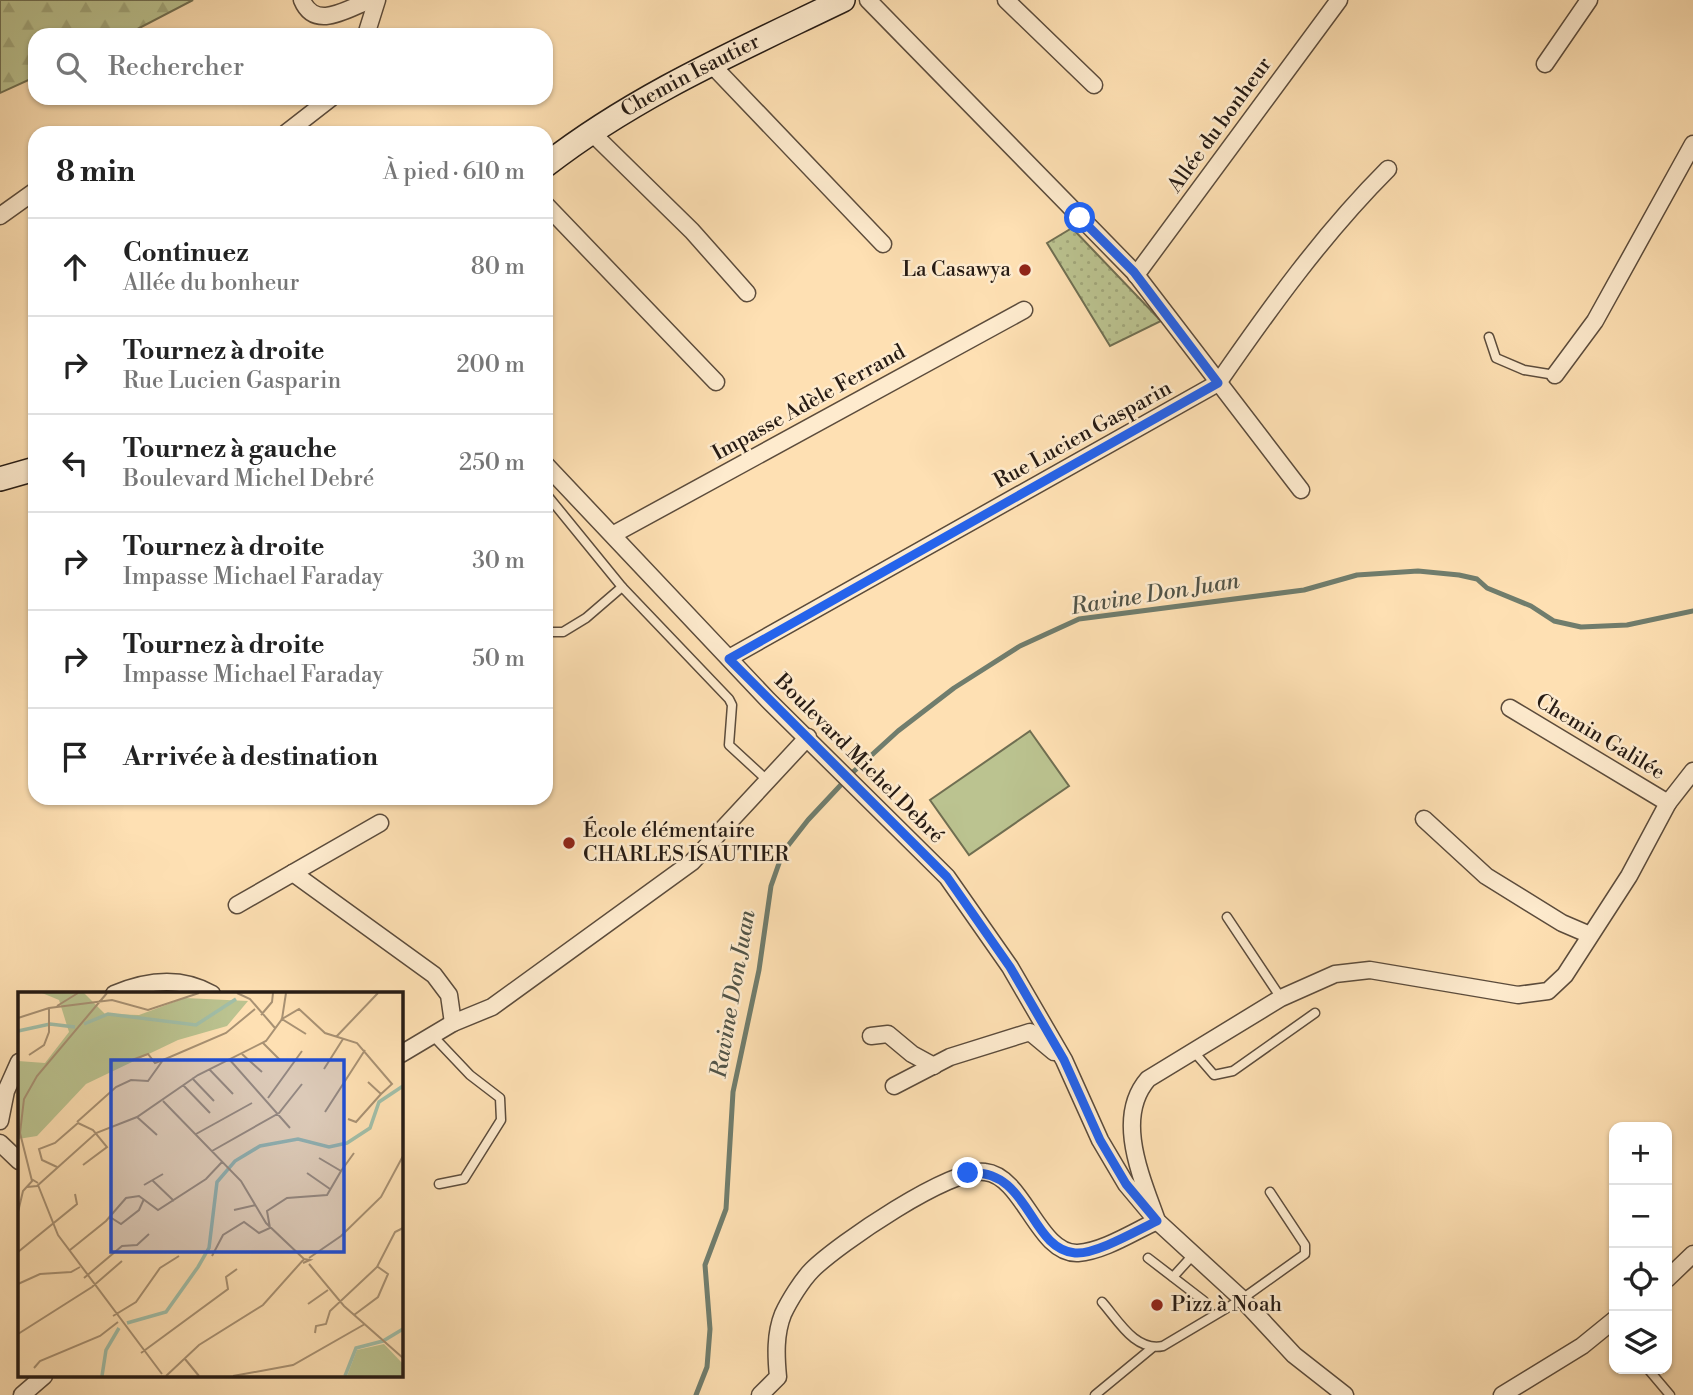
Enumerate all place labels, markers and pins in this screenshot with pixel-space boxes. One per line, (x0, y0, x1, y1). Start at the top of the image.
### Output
place label: La Casawya (902, 257, 1011, 283)
marker: La Casawya (1017, 262, 1033, 278)
place label: École élémentaire CHARLES ISAUTIER (583, 816, 789, 868)
marker: École élémentaire CHARLES ISAUTIER (561, 835, 577, 851)
place label: Pizz à Noah (1171, 1292, 1283, 1318)
marker: Pizz à Noah (1149, 1297, 1165, 1313)

